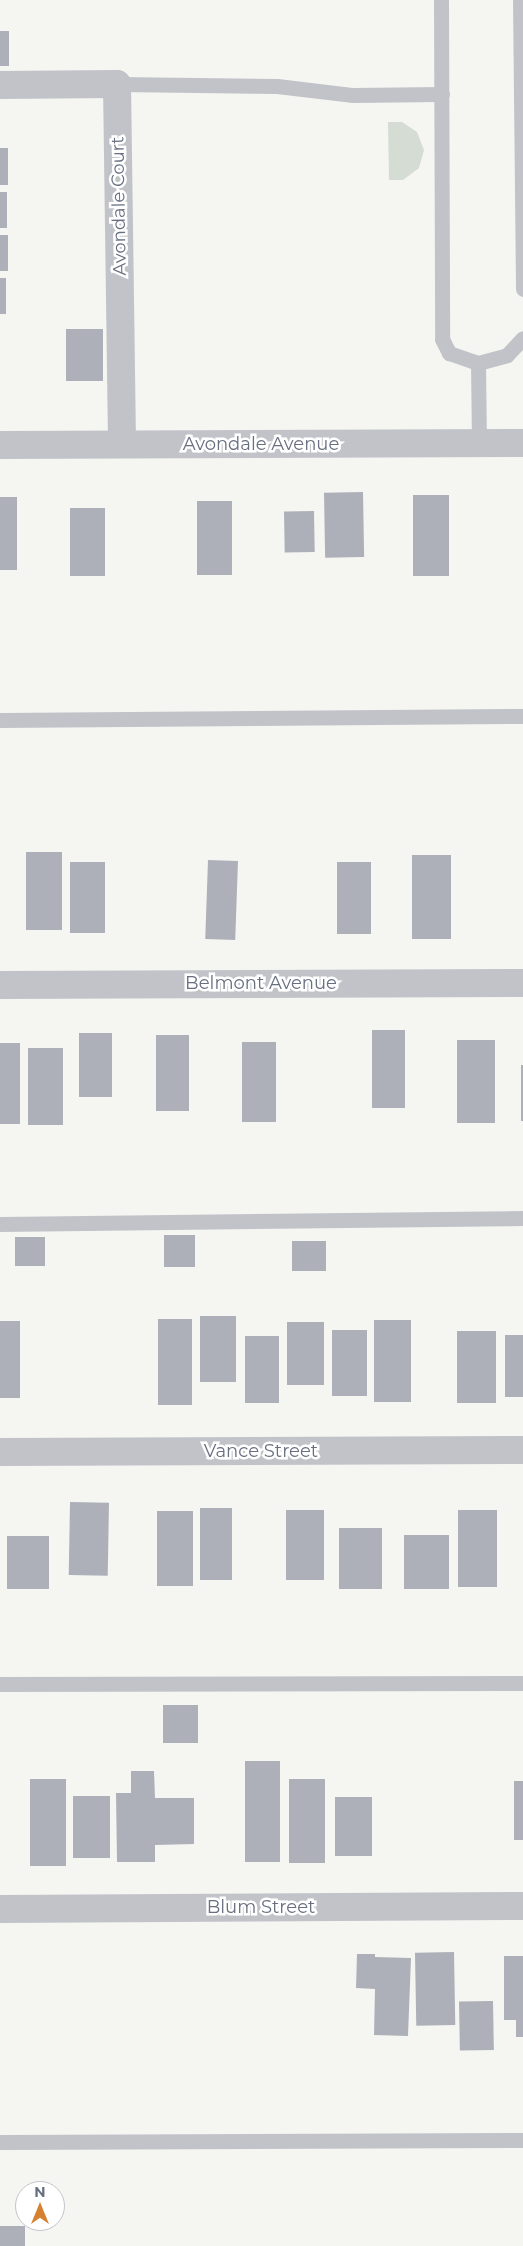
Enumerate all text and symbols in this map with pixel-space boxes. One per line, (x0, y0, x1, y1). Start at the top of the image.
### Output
street label: Avondale Court (107, 136, 131, 276)
street label: Avondale Avenue (183, 433, 339, 455)
street label: Belmont Avenue (185, 972, 337, 994)
street label: Vance Street (204, 1440, 318, 1462)
street label: Blum Street (207, 1896, 315, 1918)
north arrow (15, 2181, 65, 2231)
text: N (34, 2183, 46, 2201)

